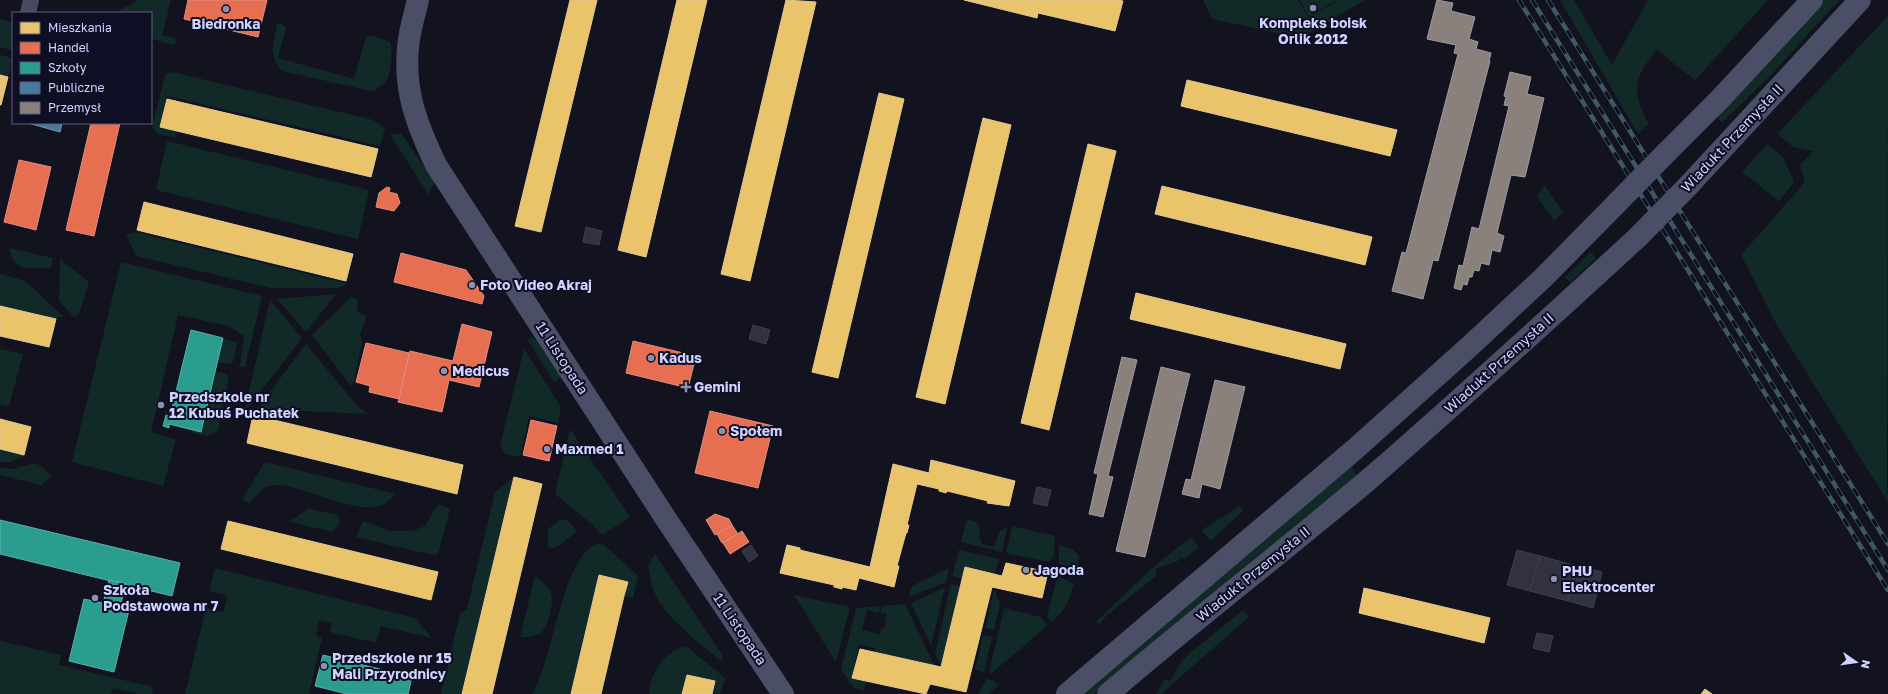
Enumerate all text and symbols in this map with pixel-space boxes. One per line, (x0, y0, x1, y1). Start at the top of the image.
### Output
marker: Kompleks boisk Orlik 2012 (1308, 3, 1318, 13)
marker: Biedronka (221, 4, 231, 14)
legend (12, 12, 152, 124)
place label: Kompleks boisk Orlik 2012 (1259, 14, 1367, 47)
place label: Biedronka (192, 15, 260, 32)
text: Mieszkania (48, 20, 112, 35)
text: Handel (48, 40, 90, 55)
text: Szkoły (48, 60, 87, 75)
text: Publiczne (48, 80, 105, 95)
street label: Wiadukt Przemysła II (1677, 80, 1786, 195)
text: Przemysł (48, 100, 101, 115)
place label: Foto Video Akraj (480, 276, 592, 293)
marker: Foto Video Akraj (467, 280, 477, 290)
street label: Wiadukt Przemysła II (1440, 309, 1557, 416)
street label: 11 Listopada (533, 318, 592, 397)
place label: Kadus (659, 349, 702, 366)
marker: Kadus (646, 353, 656, 363)
place label: Medicus (452, 362, 510, 379)
marker: Medicus (439, 366, 449, 376)
place label: Gemini (694, 378, 741, 395)
marker: Gemini (681, 382, 691, 392)
place label: Przedszkole nr 12 Kubuś Puchatek (169, 388, 299, 421)
marker: Przedszkole nr 12 Kubuś Puchatek (156, 400, 166, 410)
place label: Społem (730, 422, 782, 439)
marker: Społem (717, 426, 727, 436)
place label: Maxmed 1 (555, 440, 624, 457)
marker: Maxmed 1 (542, 444, 552, 454)
street label: Wiadukt Przemysła II (1192, 522, 1313, 625)
place label: Jagoda (1034, 561, 1084, 578)
place label: PHU Elektrocenter (1562, 562, 1656, 595)
marker: Jagoda (1021, 565, 1031, 575)
marker: PHU Elektrocenter (1549, 574, 1559, 584)
place label: Szkoła Podstawowa nr 7 (103, 581, 219, 614)
street label: 11 Listopada (710, 589, 771, 668)
marker: Szkoła Podstawowa nr 7 (90, 593, 100, 603)
north arrow (1836, 642, 1876, 682)
place label: Przedszkole nr 15 Mali Przyrodnicy (332, 649, 452, 682)
text: N (1859, 659, 1874, 670)
marker: Przedszkole nr 15 Mali Przyrodnicy (319, 661, 329, 671)

